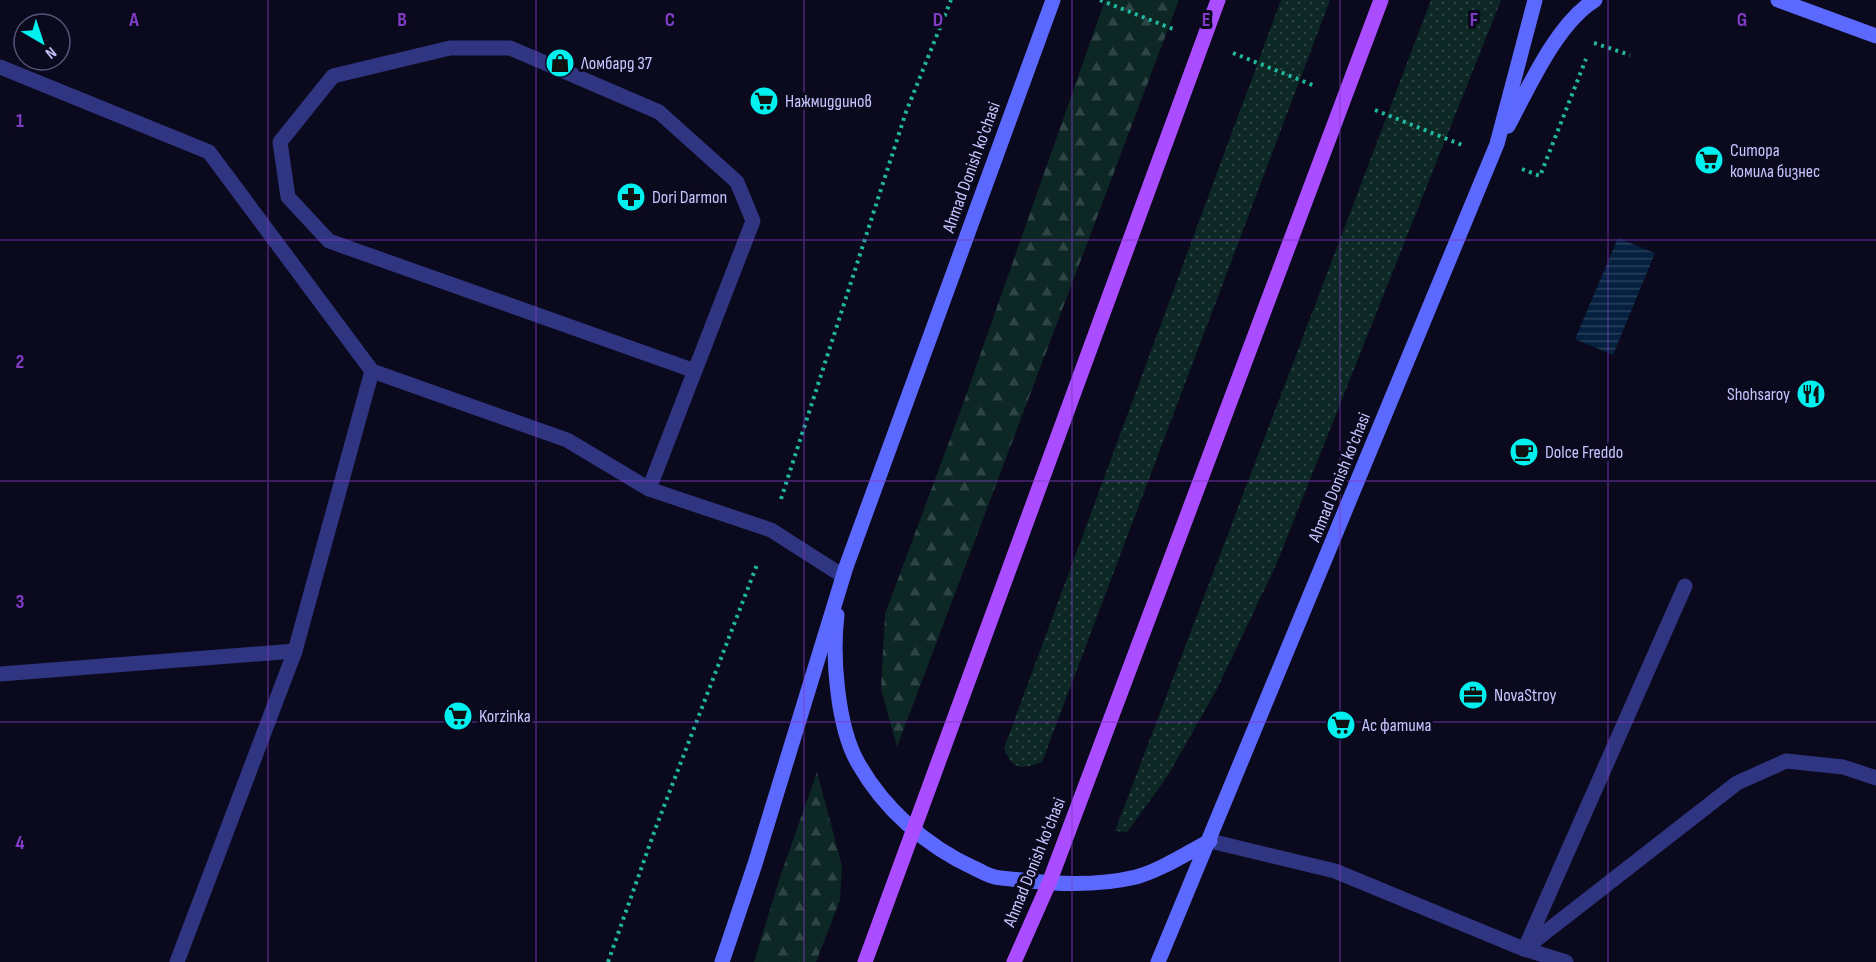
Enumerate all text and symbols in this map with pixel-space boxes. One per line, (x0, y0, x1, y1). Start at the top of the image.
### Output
text: A (128, 8, 139, 32)
text: B (397, 8, 407, 32)
text: C (665, 8, 675, 32)
text: D (933, 8, 943, 32)
text: E (1202, 8, 1210, 32)
text: F (1470, 8, 1478, 32)
text: G (1737, 8, 1747, 32)
north arrow (12, 12, 72, 72)
text: N (41, 42, 60, 63)
shop icon: Ломбард 37 (544, 47, 576, 79)
place label: Ломбард 37 (580, 53, 653, 74)
supermarket icon: Нажмиддинов (748, 85, 780, 117)
place label: Нажмиддинов (785, 91, 872, 112)
street label: Ahmad Donish ko'chasi (938, 99, 1005, 236)
text: 1 (16, 109, 24, 133)
place label: Ситора комила бизнес (1730, 140, 1820, 182)
supermarket icon: Ситора комила бизнес (1693, 144, 1725, 176)
pharmacy icon: Dori Darmon (615, 181, 647, 213)
place label: Dori Darmon (652, 187, 727, 208)
text: 2 (16, 350, 24, 374)
restaurant icon: Shohsaroy (1795, 378, 1827, 410)
place label: Shohsaroy (1727, 384, 1790, 405)
street label: Ahmad Donish ko'chasi (1304, 410, 1375, 546)
cafe icon: Dolce Freddo (1508, 436, 1540, 468)
place label: Dolce Freddo (1545, 442, 1623, 463)
text: 3 (16, 590, 25, 614)
office icon: NovaStroy (1457, 679, 1489, 711)
place label: NovaStroy (1494, 685, 1557, 706)
supermarket icon: Korzinka (442, 700, 474, 732)
place label: Korzinka (479, 706, 531, 727)
supermarket icon: Ас фатима (1325, 709, 1357, 741)
place label: Ас фатима (1361, 715, 1432, 736)
street label: Ahmad Donish ko'chasi (999, 795, 1070, 931)
text: 4 (15, 831, 25, 855)

